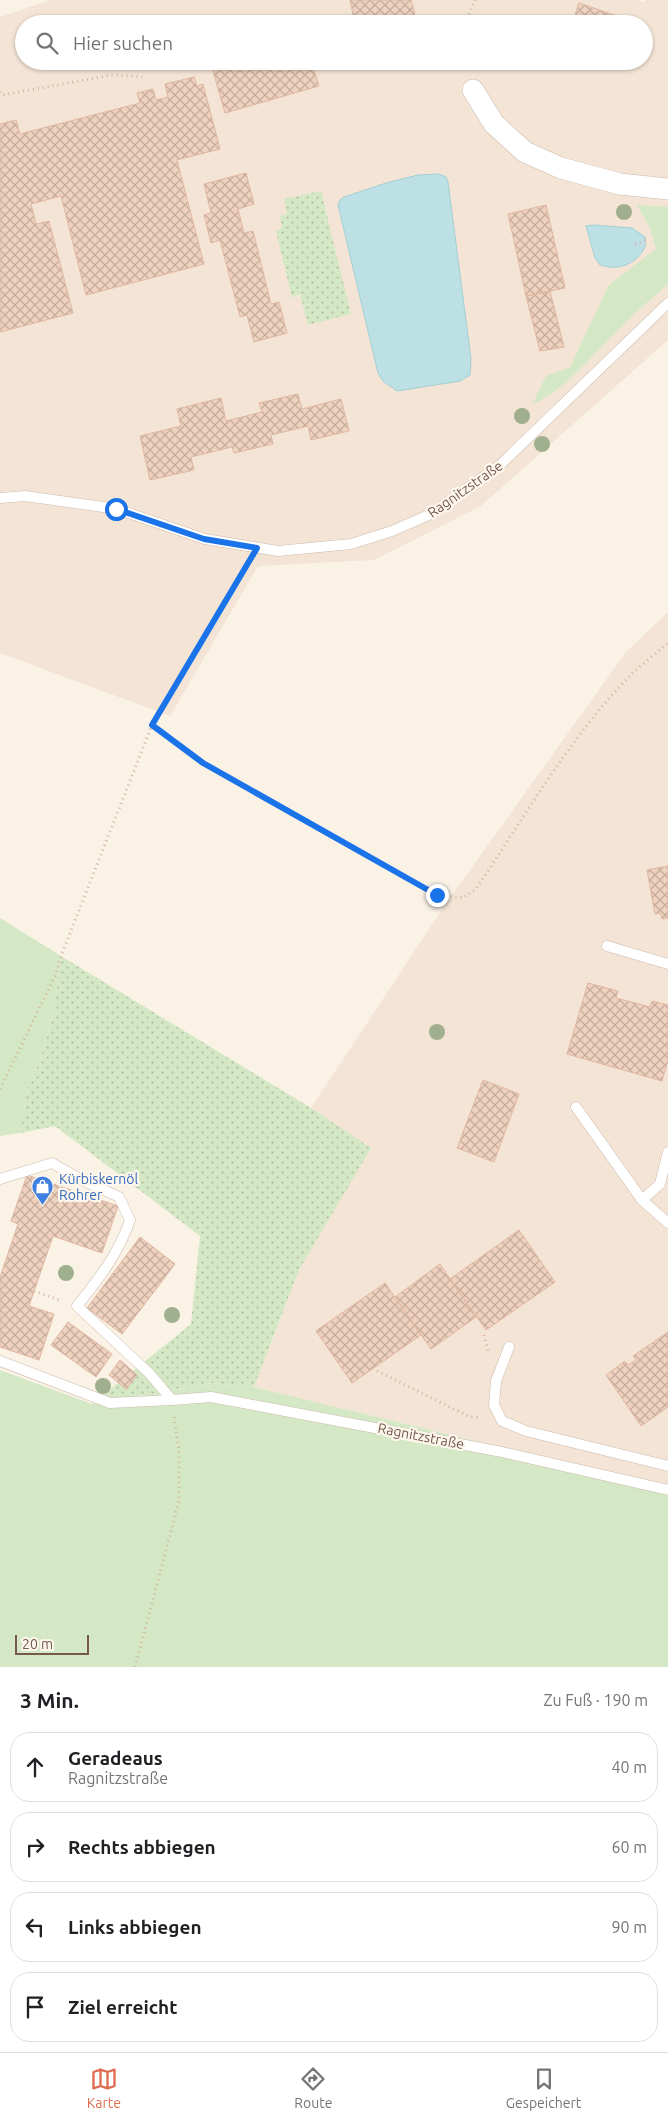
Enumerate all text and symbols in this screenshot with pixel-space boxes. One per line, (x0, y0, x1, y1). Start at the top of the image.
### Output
search box (15, 15, 653, 70)
icon: search (33, 29, 61, 57)
text: Hier suchen (73, 32, 173, 54)
street label: Ragnitzstraße (425, 457, 505, 521)
route start (105, 498, 128, 521)
route end (426, 884, 449, 907)
place label: Kürbiskernöl Rohrer (59, 1171, 138, 1203)
shop icon: Kürbiskernöl Rohrer (31, 1175, 55, 1206)
street label: Ragnitzstraße (377, 1420, 465, 1452)
scale bar (15, 1632, 89, 1655)
text: 20 m (22, 1636, 53, 1652)
text: 3 Min. (20, 1688, 79, 1712)
text: Zu Fuß · 190 m (543, 1691, 648, 1709)
text: Geradeaus (68, 1747, 163, 1769)
icon: ahead (21, 1753, 49, 1781)
text: 40 m (611, 1758, 647, 1776)
text: Ragnitzstraße (68, 1769, 168, 1787)
icon: right (21, 1833, 49, 1861)
text: Rechts abbiegen (68, 1836, 216, 1858)
text: 60 m (611, 1838, 647, 1856)
icon: left (21, 1913, 49, 1941)
text: Links abbiegen (68, 1916, 202, 1938)
text: 90 m (611, 1918, 647, 1936)
icon: arrive (21, 1993, 49, 2021)
text: Ziel erreicht (68, 1996, 177, 2018)
tab: Karte (87, 2065, 121, 2111)
tab: Route (294, 2065, 332, 2111)
tab: Gespeichert (506, 2065, 581, 2111)

